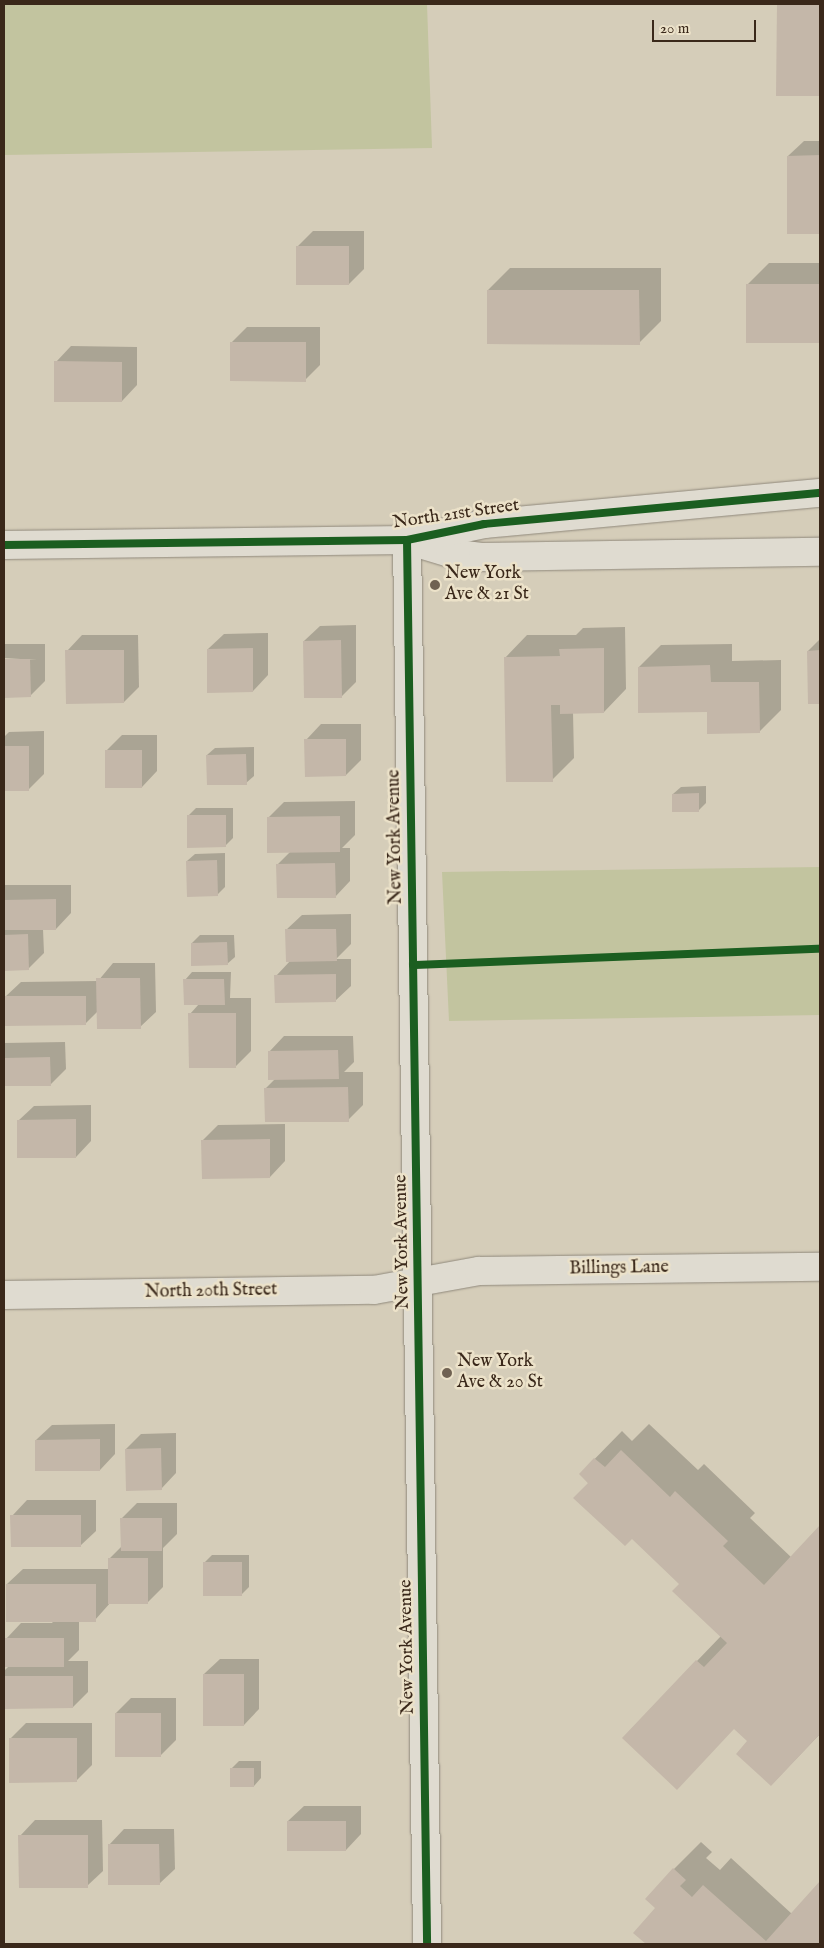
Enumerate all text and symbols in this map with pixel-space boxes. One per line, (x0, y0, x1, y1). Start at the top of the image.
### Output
scale bar (654, 10, 758, 42)
text: 20 m (660, 19, 689, 38)
street label: North 21st Street (391, 495, 521, 535)
place label: New York Ave & 21 St (445, 564, 529, 606)
marker: New York Ave & 21 St (429, 579, 441, 591)
street label: New York Avenue (384, 769, 408, 905)
street label: New York Avenue (391, 1174, 415, 1310)
street label: Billings Lane (569, 1257, 669, 1281)
street label: North 20th Street (144, 1280, 278, 1304)
place label: New York Ave & 20 St (457, 1352, 543, 1395)
marker: New York Ave & 20 St (441, 1367, 453, 1379)
street label: New York Avenue (396, 1579, 420, 1715)

